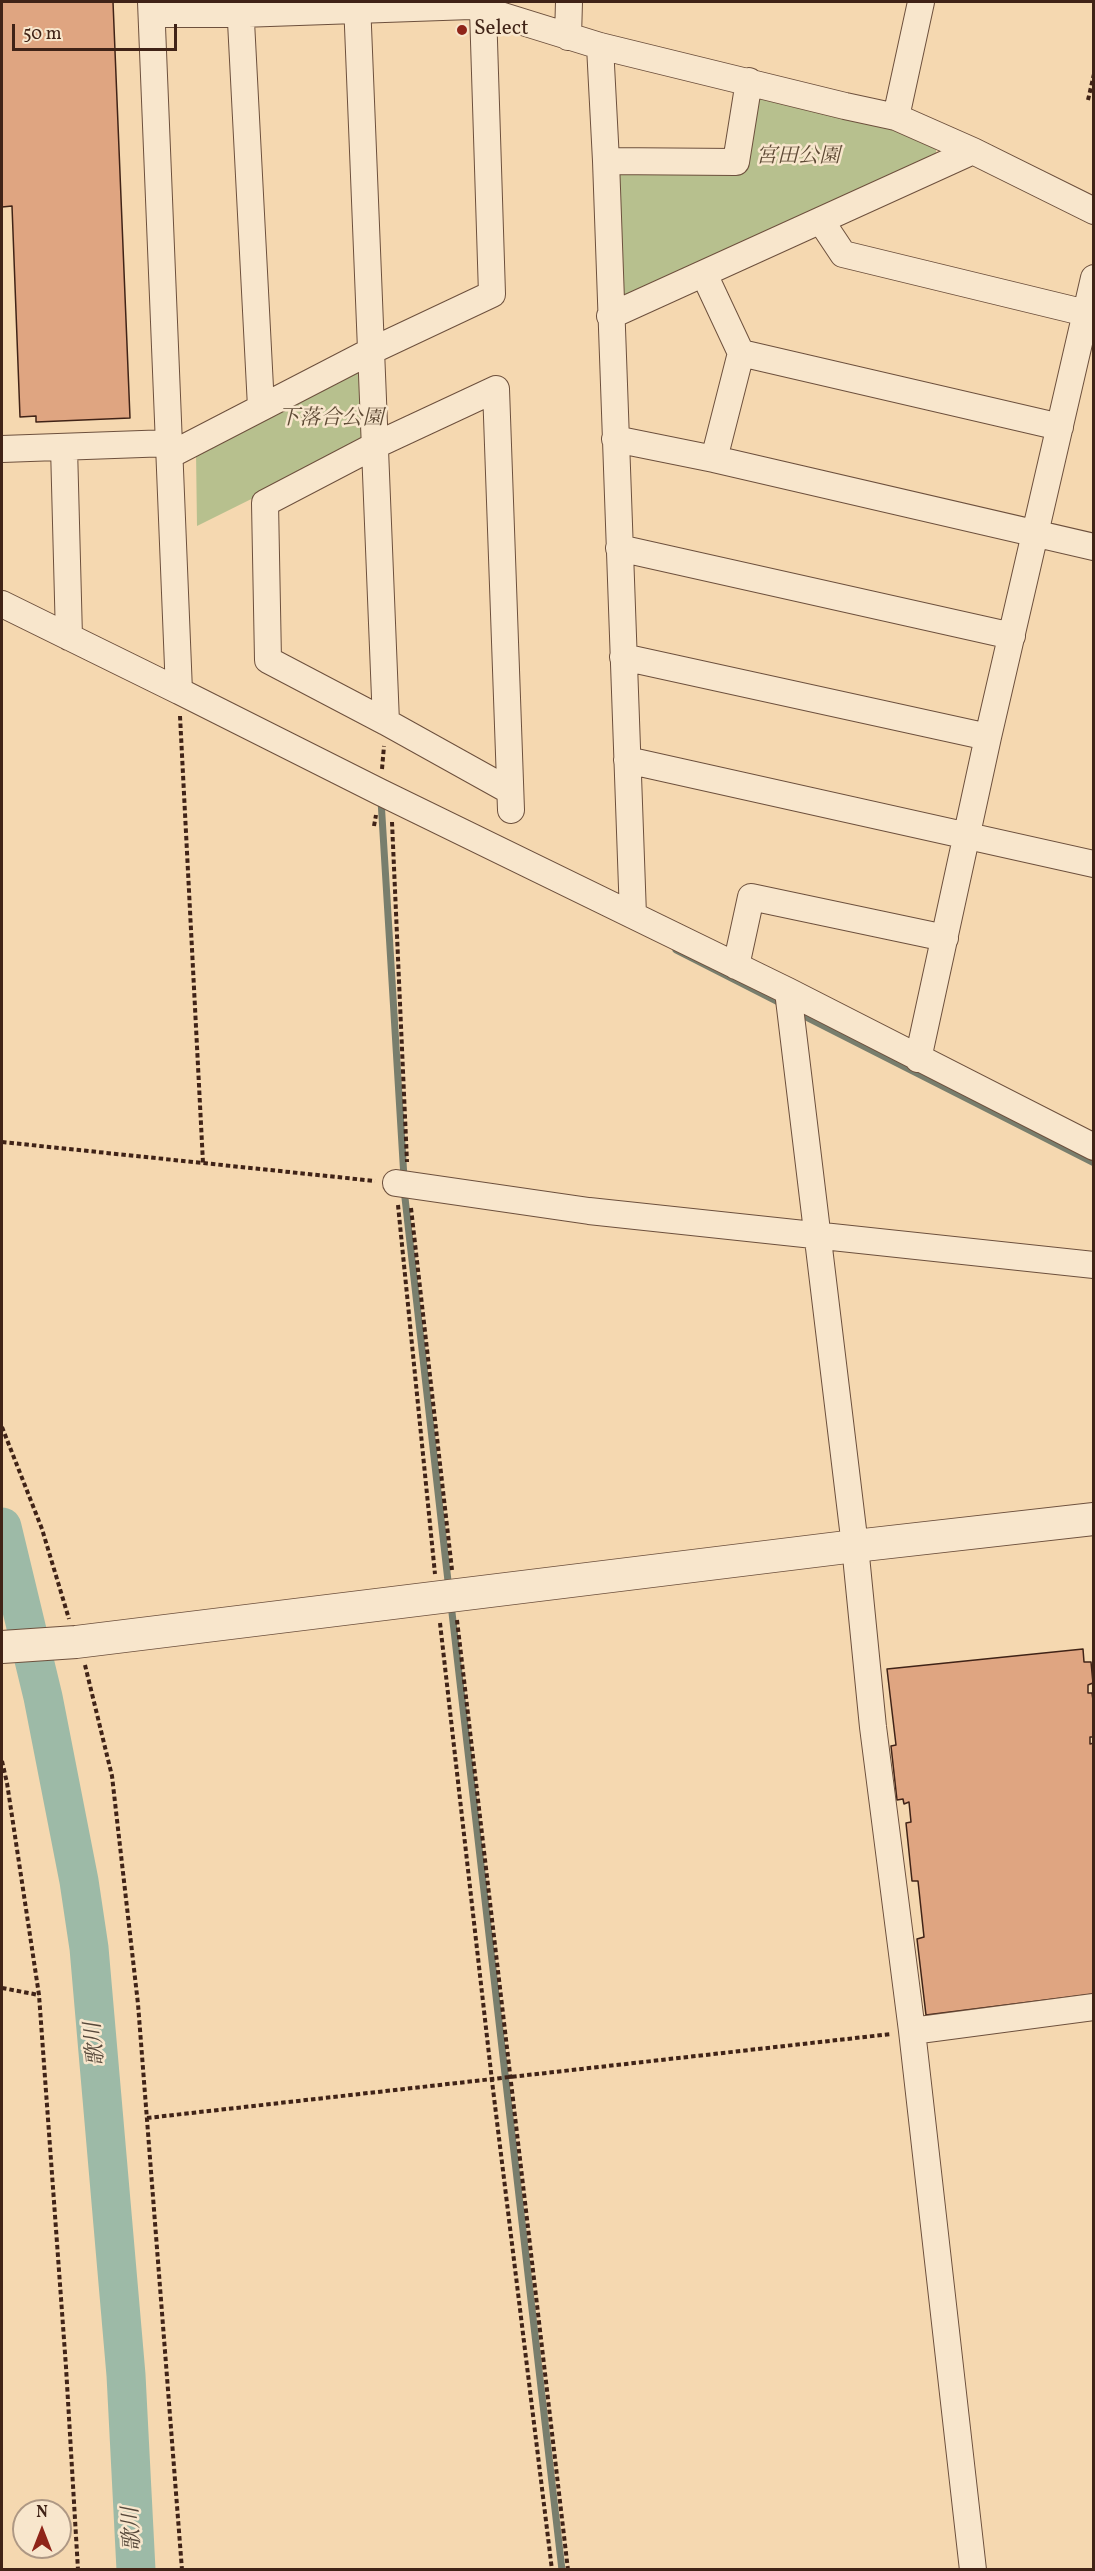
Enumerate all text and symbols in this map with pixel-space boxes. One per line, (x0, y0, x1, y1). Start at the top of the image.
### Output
scale bar (15, 12, 180, 50)
place label: Select (474, 17, 529, 43)
text: 50 m (23, 22, 62, 47)
marker: Select (455, 23, 469, 37)
park label: 宮田公園 (756, 145, 840, 171)
park label: 下落合公園 (279, 407, 383, 433)
water label: 歌川 (82, 2021, 112, 2067)
north arrow (12, 2499, 72, 2559)
text: N (36, 2502, 48, 2524)
water label: 歌川 (120, 2506, 148, 2552)

